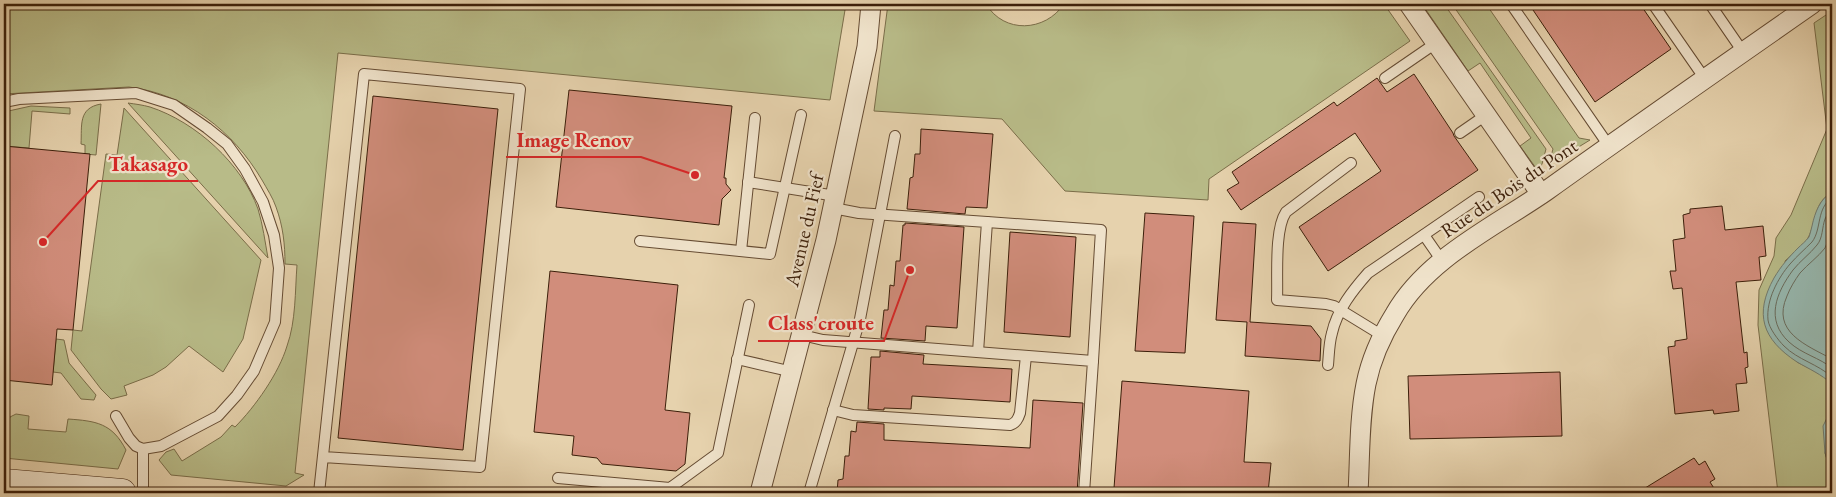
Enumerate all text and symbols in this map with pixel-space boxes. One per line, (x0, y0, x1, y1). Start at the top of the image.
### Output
callout: Image Renov (506, 121, 641, 157)
text: Image Renov (517, 126, 632, 153)
street label: Rue du Bois du Pont (1436, 132, 1583, 243)
callout: Takasago (98, 145, 198, 181)
text: Takasago (108, 150, 188, 177)
street label: Avenue du Fief (778, 168, 830, 290)
callout: Class'croute (758, 305, 884, 341)
text: Class'croute (768, 309, 874, 336)

